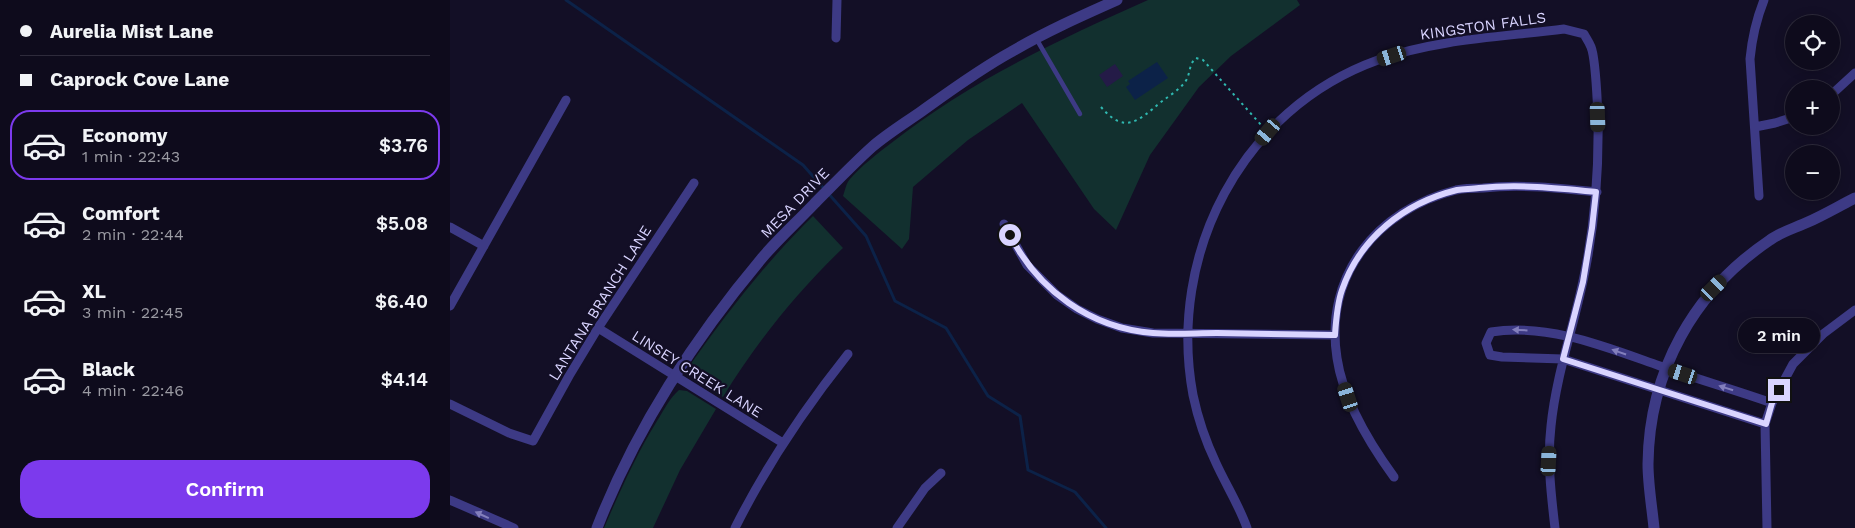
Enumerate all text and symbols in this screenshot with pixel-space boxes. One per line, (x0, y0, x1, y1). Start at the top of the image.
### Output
street label: KINGSTON FALLS (1419, 8, 1547, 44)
map controls (1785, 15, 1840, 200)
button: locate (1785, 15, 1840, 70)
text: Aurelia Mist Lane (50, 20, 214, 43)
car (1375, 44, 1408, 68)
text: Caprock Cove Lane (50, 68, 229, 91)
button: + (1785, 80, 1840, 135)
car (1589, 102, 1606, 132)
car (1252, 116, 1283, 148)
icon: car (22, 123, 67, 168)
text: Economy (82, 124, 167, 147)
text: $3.76 (379, 134, 428, 157)
button: − (1785, 145, 1840, 200)
text: 1 min · 22:43 (82, 147, 180, 166)
street label: MESA DRIVE (757, 164, 833, 242)
icon: car (22, 201, 67, 246)
text: Comfort (82, 202, 160, 225)
text: $5.08 (376, 212, 428, 235)
street label: LANTANA BRANCH LANE (545, 222, 655, 384)
route start (999, 224, 1021, 246)
text: 2 min · 22:44 (82, 225, 184, 244)
car (1698, 272, 1729, 304)
icon: car (22, 279, 67, 324)
text: XL (82, 280, 106, 303)
text: $6.40 (375, 290, 428, 313)
text: 3 min · 22:45 (82, 303, 183, 322)
callout: 2 min (1738, 318, 1820, 352)
one-way arrow (1512, 325, 1528, 333)
text: 2 min (1757, 326, 1801, 345)
street label: LINSEY CREEK LANE (629, 327, 765, 421)
one-way arrow (1611, 348, 1626, 356)
icon: car (22, 357, 67, 402)
text: Black (82, 358, 135, 381)
car (1666, 362, 1699, 386)
text: $4.14 (381, 368, 428, 391)
route end (1768, 379, 1790, 401)
car (1336, 380, 1359, 414)
text: 4 min · 22:46 (82, 381, 184, 400)
one-way arrow (1718, 383, 1733, 391)
car (1540, 446, 1557, 476)
button: Confirm (20, 460, 430, 518)
one-way arrow (475, 511, 489, 519)

